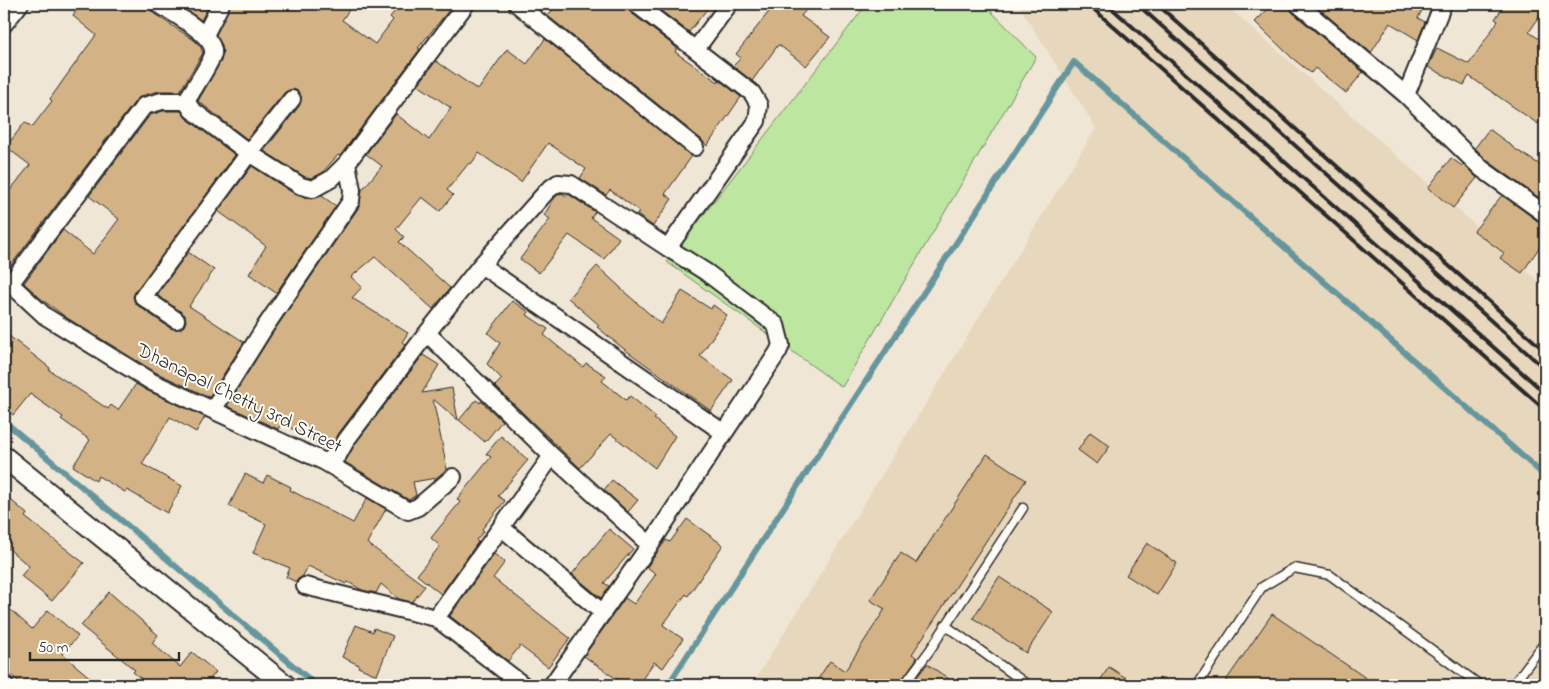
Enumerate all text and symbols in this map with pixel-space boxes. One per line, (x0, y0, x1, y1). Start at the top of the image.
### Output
street label: Dhanapal Chetty 3rd Street (130, 336, 347, 462)
scale bar (30, 629, 179, 661)
text: 50 m (38, 637, 69, 659)

